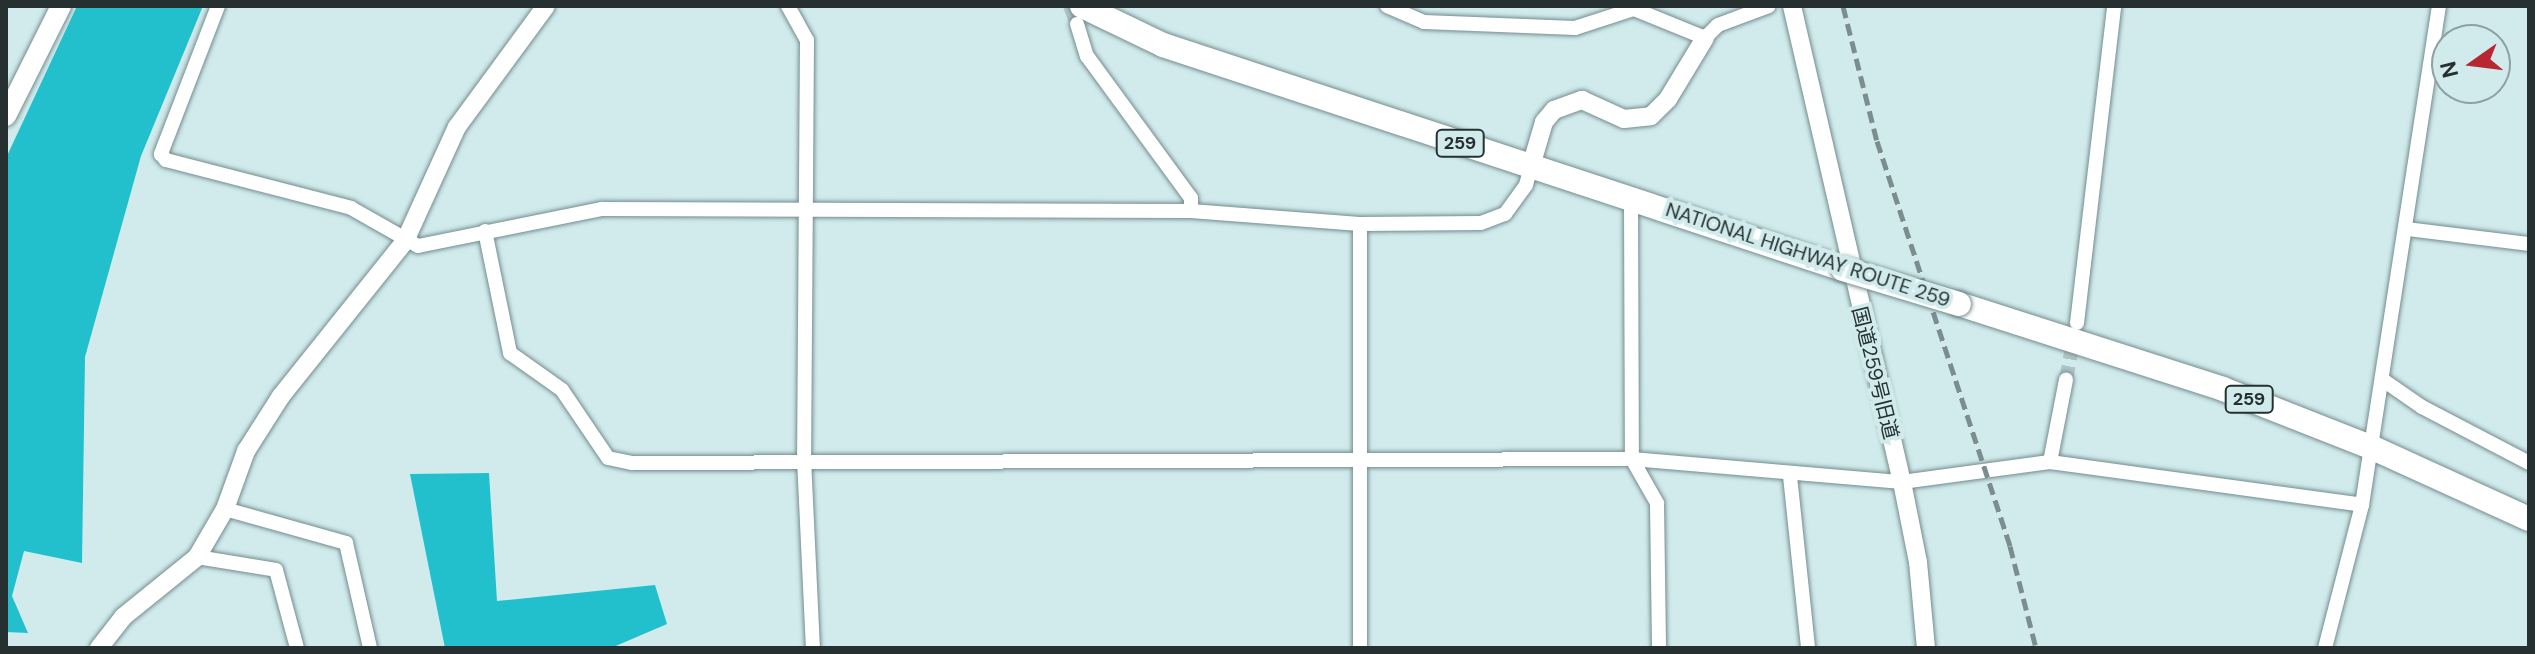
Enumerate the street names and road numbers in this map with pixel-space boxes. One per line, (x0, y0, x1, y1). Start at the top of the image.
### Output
road number: 259 (1434, 129, 1486, 157)
street label: NATIONAL HIGHWAY ROUTE 259 (1663, 198, 1953, 312)
street label: 国道259号旧道 (1847, 304, 1903, 442)
road number: 259 (2223, 385, 2275, 413)

